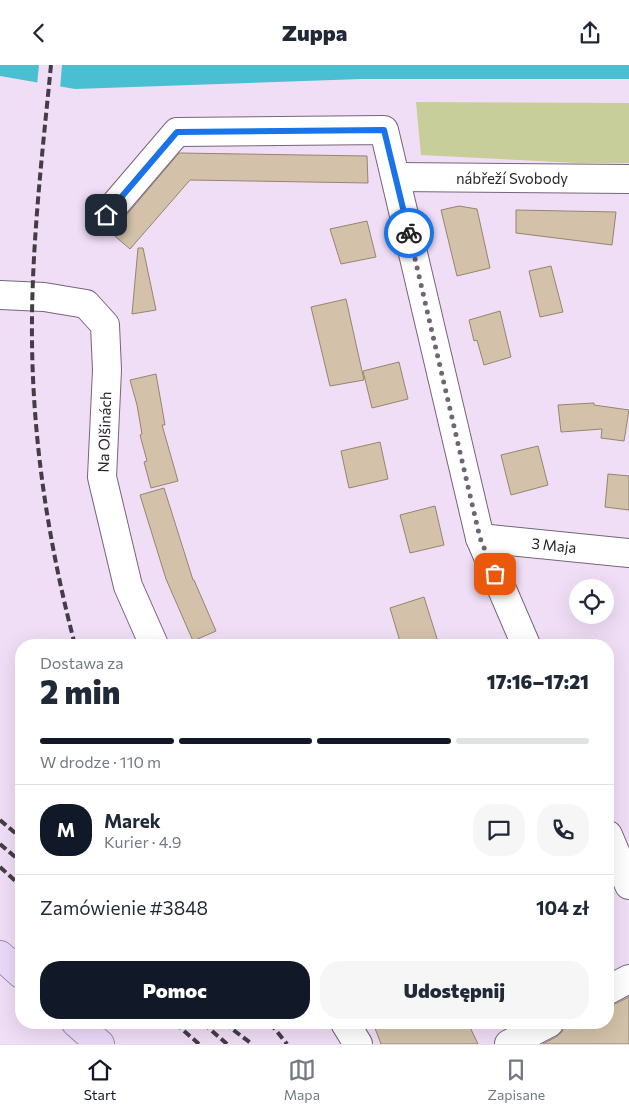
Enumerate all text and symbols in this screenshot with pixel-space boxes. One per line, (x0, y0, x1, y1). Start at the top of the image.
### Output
icon: back (25, 19, 53, 47)
text: Zuppa (282, 19, 347, 46)
icon: share (576, 19, 604, 47)
street label: nábřeží Svobody (456, 169, 568, 187)
pin (85, 194, 127, 236)
icon: home (92, 201, 120, 229)
courier (384, 208, 434, 258)
icon: bike (395, 219, 423, 247)
street label: Na Olšinách (94, 391, 114, 473)
street label: 3 Maja (531, 534, 577, 556)
pin (474, 553, 516, 595)
icon: bag (481, 560, 509, 588)
map controls (569, 579, 614, 624)
button: locate (569, 579, 614, 624)
text: Dostawa za (40, 653, 124, 672)
text: 17:16–17:21 (487, 670, 589, 693)
text: 2 min (40, 671, 120, 711)
text: W drodze · 110 m (40, 752, 161, 771)
button: chat (473, 804, 525, 856)
button: phone (537, 804, 589, 856)
text: Marek (104, 809, 161, 832)
text: M (57, 818, 75, 841)
text: Kurier · 4.9 (104, 832, 181, 851)
text: Zamówienie #3848 (40, 896, 208, 919)
text: 104 zł (536, 896, 589, 919)
button: Pomoc (40, 961, 310, 1019)
button: Udostępnij (320, 961, 589, 1019)
tab: Start (84, 1056, 116, 1103)
tab: Mapa (284, 1056, 320, 1103)
tab: Zapisane (488, 1056, 545, 1103)

